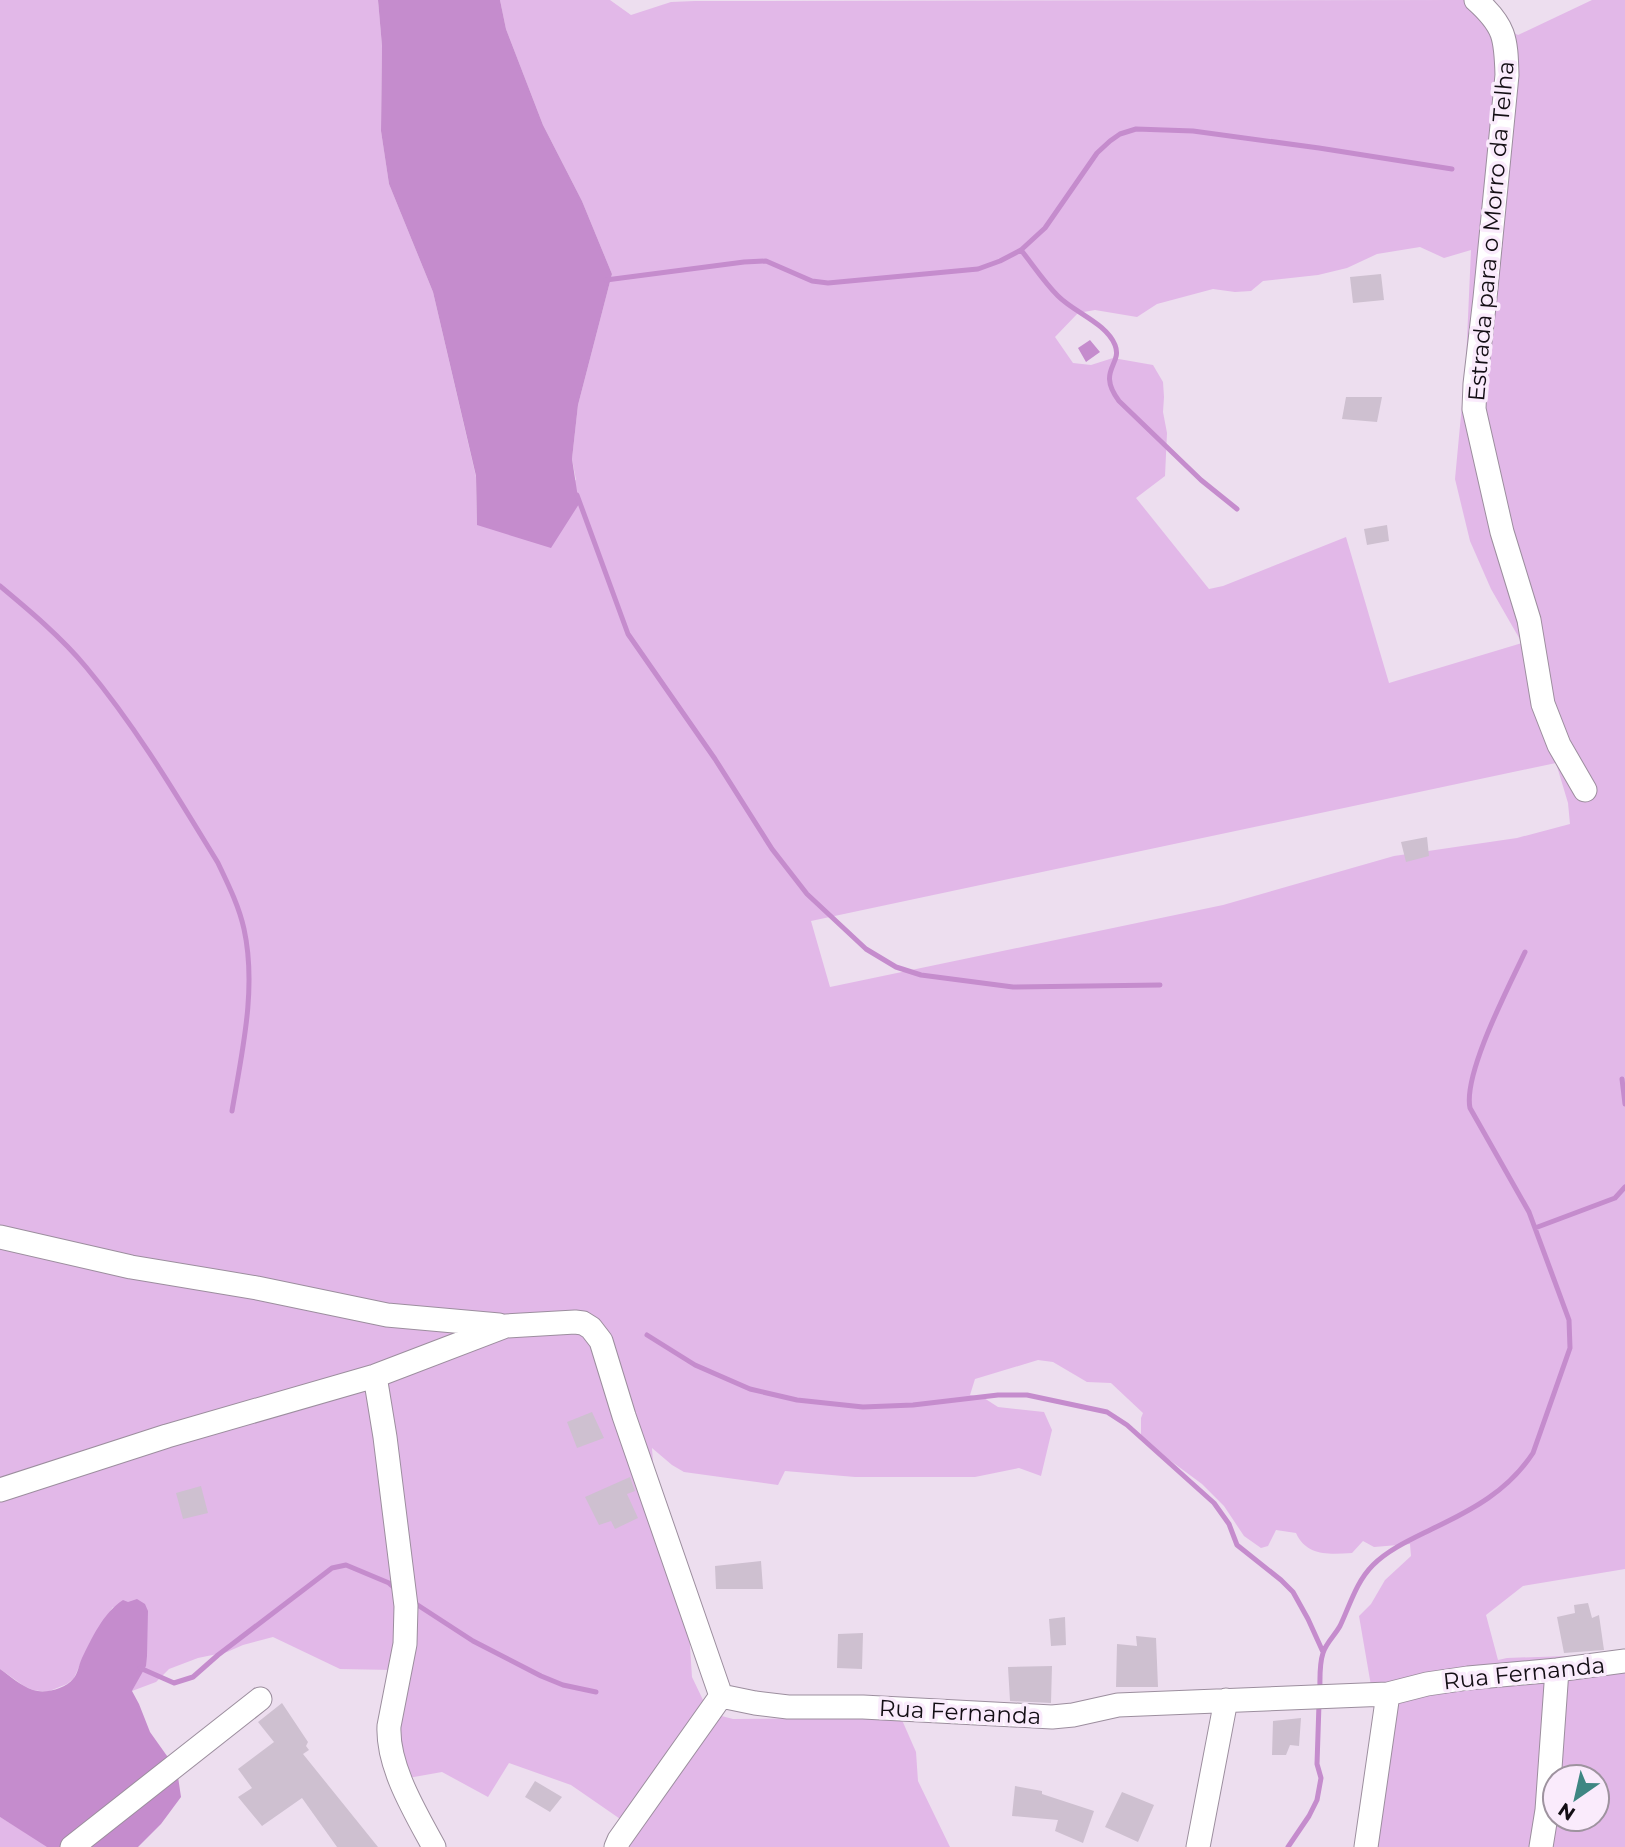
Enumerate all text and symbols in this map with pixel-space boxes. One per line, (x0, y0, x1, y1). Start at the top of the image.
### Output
street label: Estrada para o Morro da Telha (1462, 60, 1520, 402)
street label: Rua Fernanda (1442, 1651, 1606, 1695)
street label: Rua Fernanda (878, 1694, 1042, 1730)
north arrow (1541, 1763, 1611, 1833)
text: N (1554, 1798, 1580, 1826)

